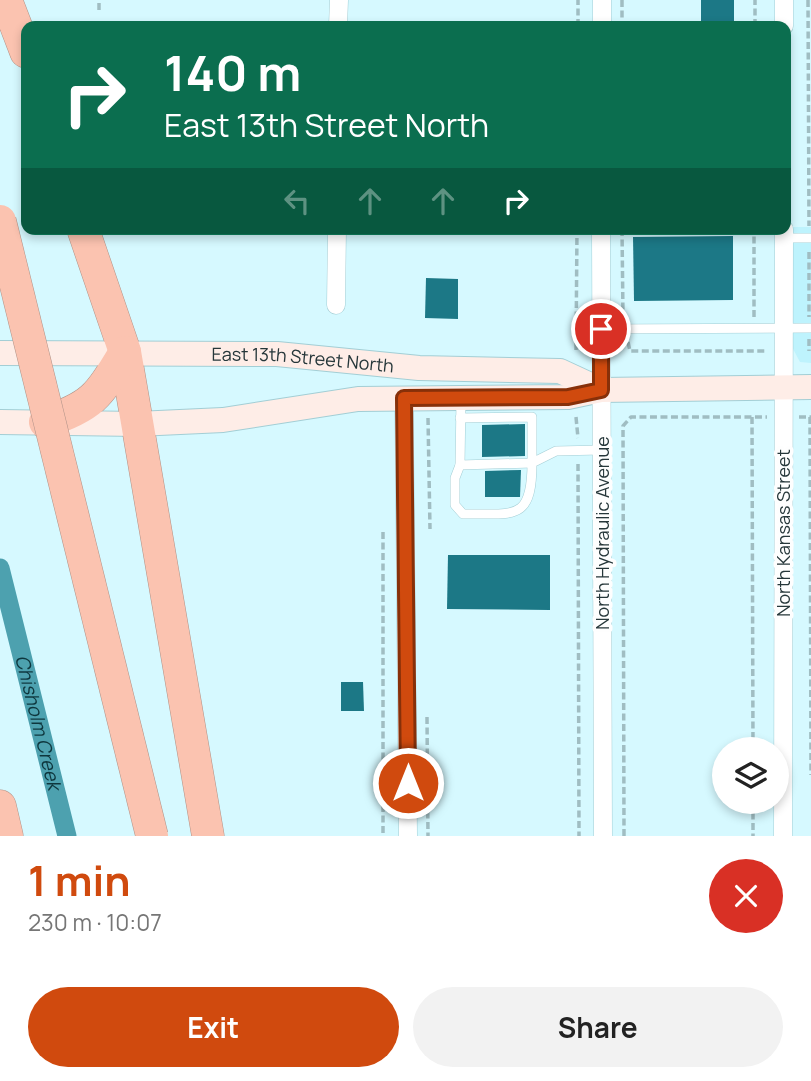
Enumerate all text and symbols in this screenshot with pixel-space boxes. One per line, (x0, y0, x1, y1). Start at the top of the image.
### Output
text: 140 m (164, 39, 301, 106)
icon: right (49, 49, 140, 140)
text: East 13th Street North (164, 103, 489, 147)
icon: left (278, 182, 316, 220)
icon: ahead (351, 182, 389, 220)
icon: ahead (424, 182, 462, 220)
icon: right (497, 182, 535, 220)
pin (571, 299, 631, 359)
icon: arrive (582, 310, 620, 348)
street label: East 13th Street North (211, 342, 395, 377)
street label: North Hydraulic Avenue (590, 436, 614, 630)
street label: North Kansas Street (771, 449, 795, 617)
water label: Chisholm Creek (9, 652, 69, 795)
map controls (712, 737, 789, 814)
button: layers (712, 737, 789, 814)
position arrow (371, 746, 445, 820)
text: 1 min (28, 851, 131, 909)
button: close (709, 859, 783, 933)
text: 230 m · 10:07 (28, 906, 162, 938)
button: Exit (28, 987, 399, 1067)
button: Share (413, 987, 783, 1067)

